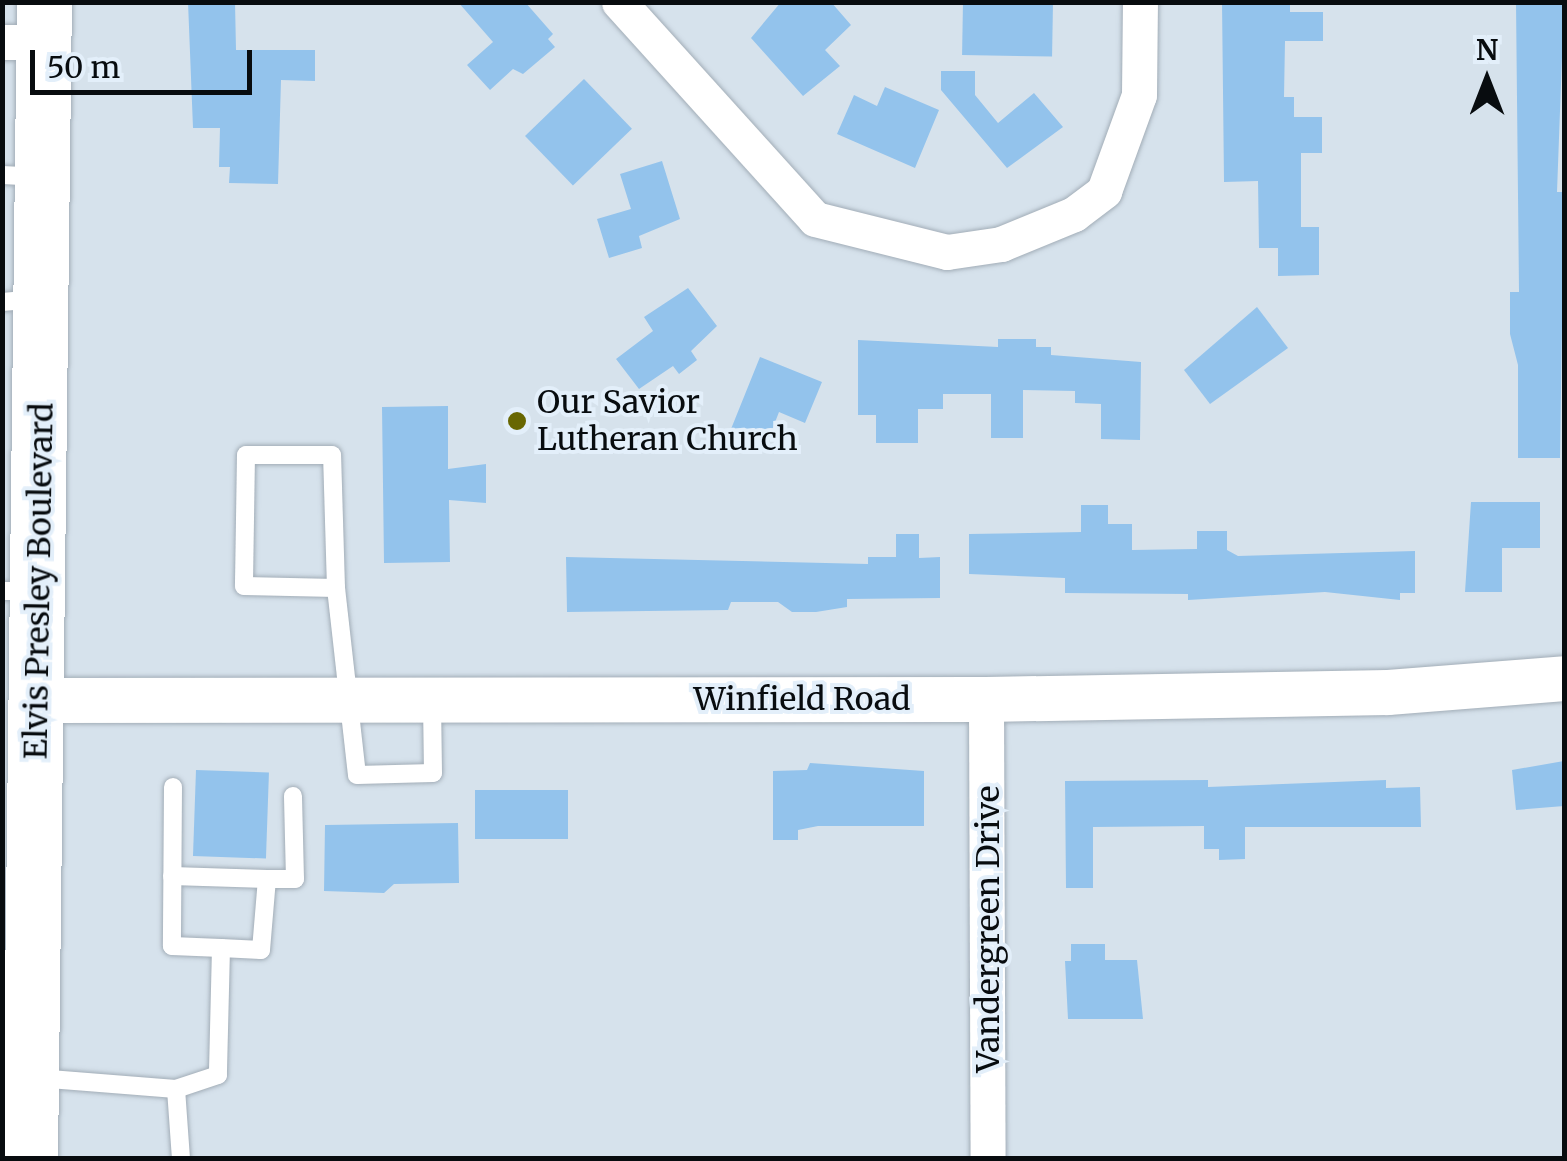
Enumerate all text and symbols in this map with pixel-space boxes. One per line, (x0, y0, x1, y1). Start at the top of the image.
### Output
scale bar (35, 30, 258, 92)
north arrow (1437, 30, 1537, 130)
text: N (1476, 32, 1498, 68)
text: 50 m (47, 48, 120, 86)
place label: Our Savior Lutheran Church (537, 384, 798, 459)
street label: Elvis Presley Boulevard (17, 402, 61, 760)
marker: Our Savior Lutheran Church (506, 410, 528, 432)
street label: Winfield Road (693, 680, 911, 718)
street label: Vandergreen Drive (969, 785, 1007, 1073)

